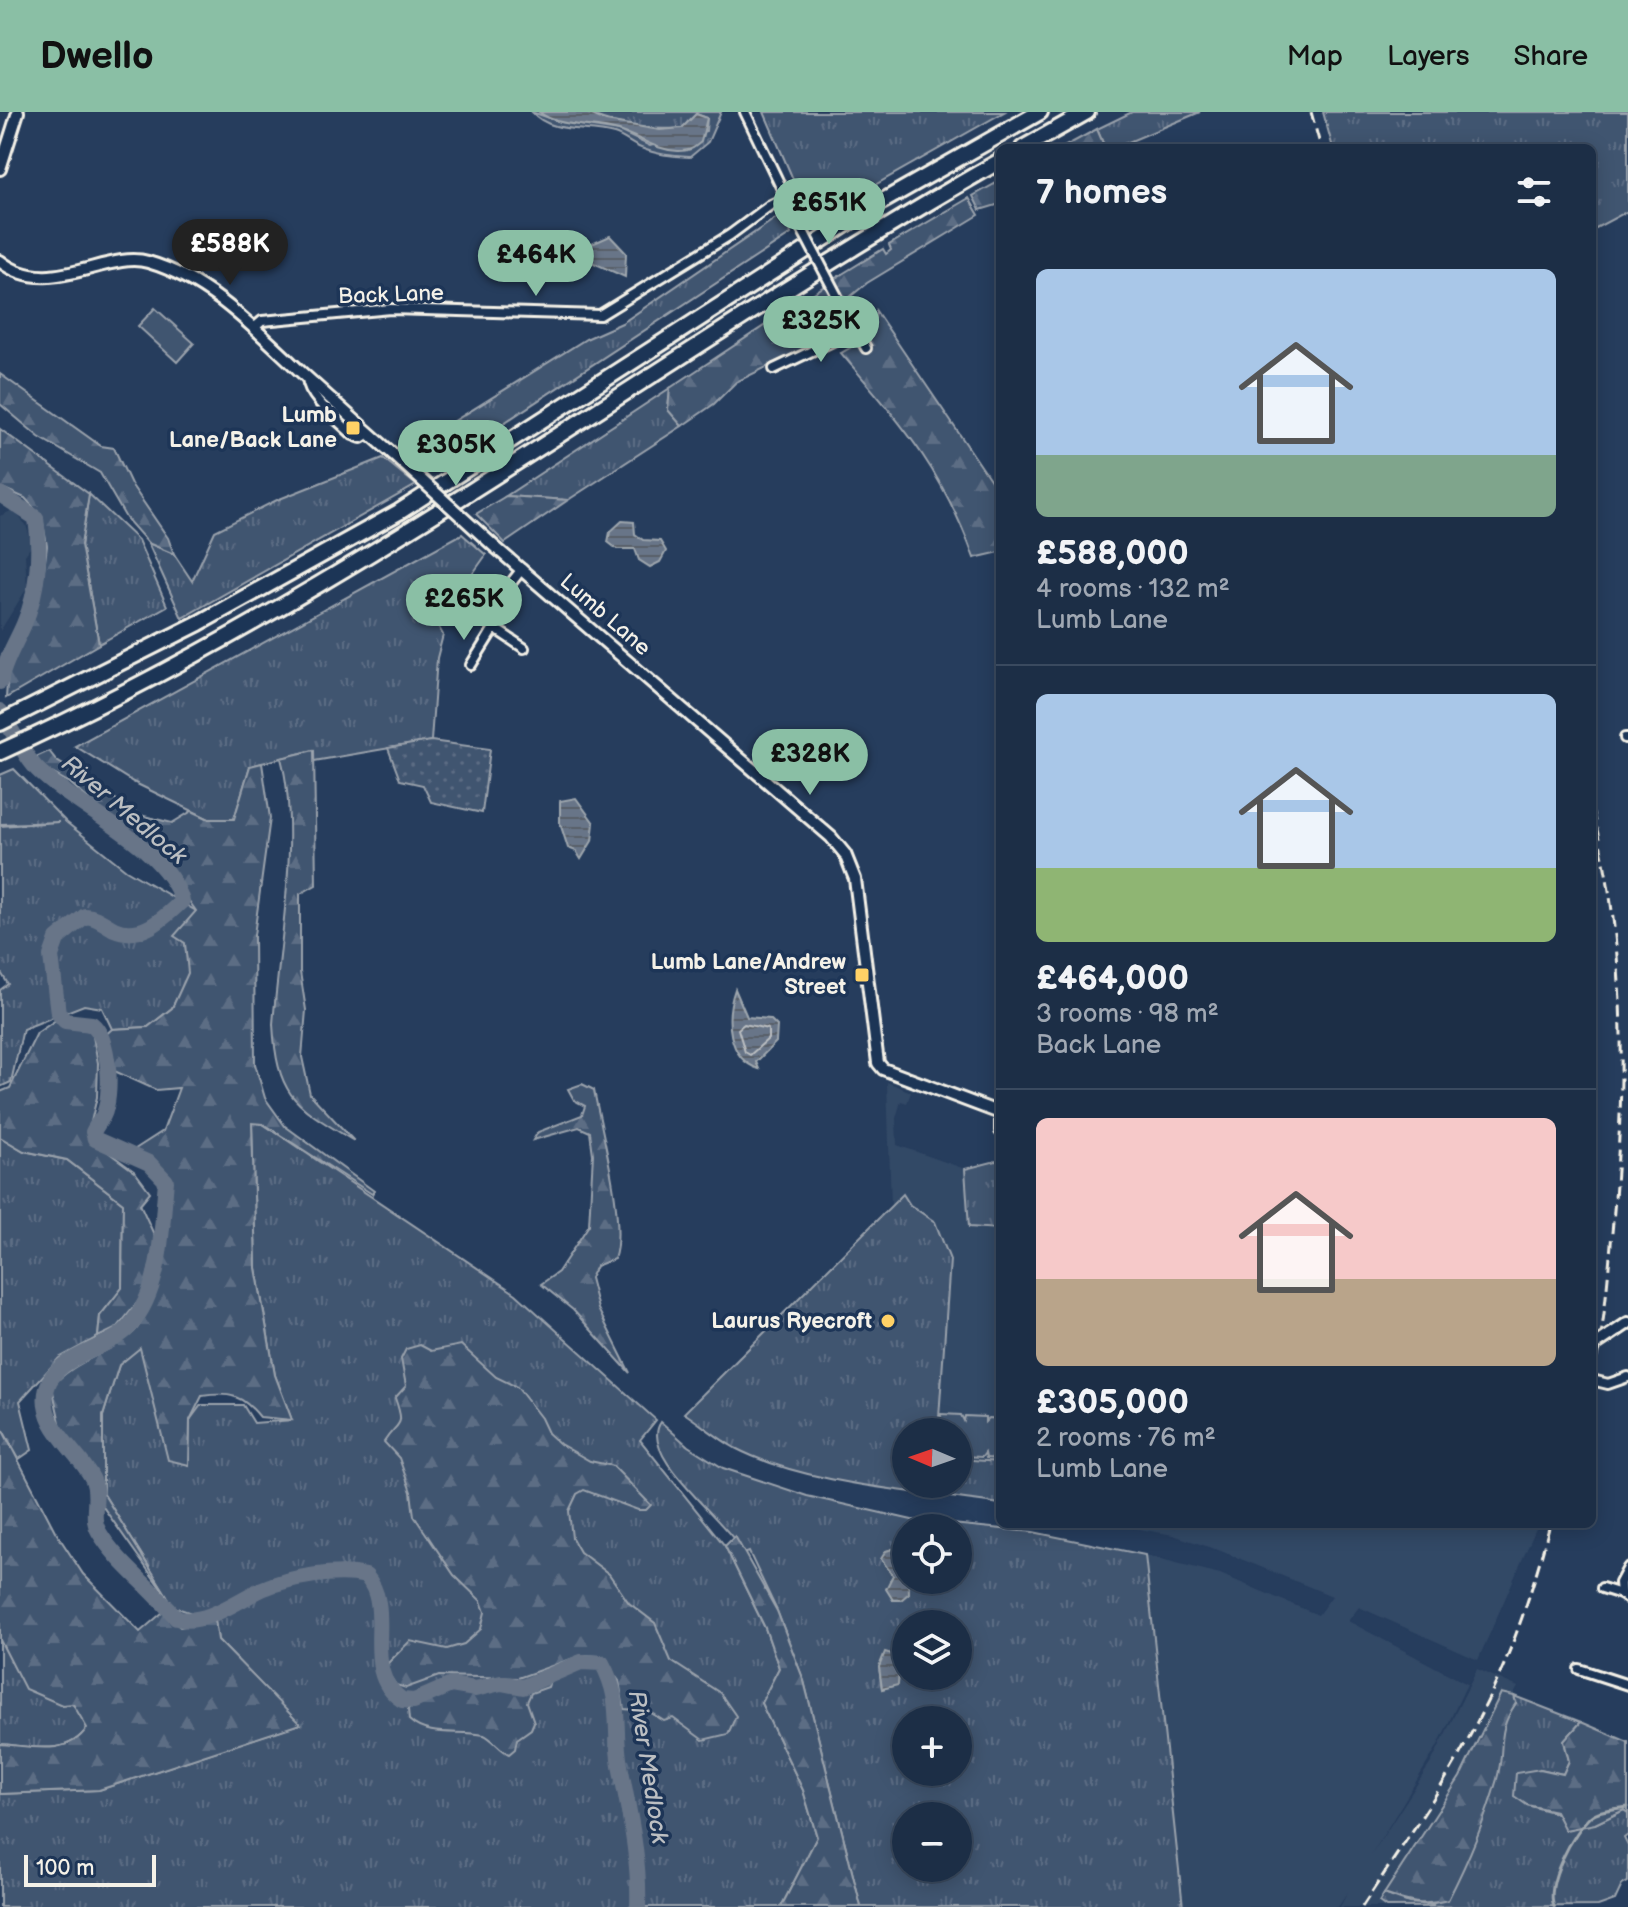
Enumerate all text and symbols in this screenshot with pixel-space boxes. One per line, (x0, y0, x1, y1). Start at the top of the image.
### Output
text: Dwello (40, 34, 154, 79)
text: Map (1287, 40, 1343, 73)
text: Layers (1387, 40, 1470, 73)
text: Share (1514, 40, 1588, 73)
icon: filters (1512, 170, 1556, 214)
text: 7 homes (1036, 172, 1167, 213)
pin: £651K (773, 178, 885, 246)
text: £651K (791, 188, 867, 219)
pin: £588K (174, 219, 286, 287)
text: £588K (190, 229, 270, 260)
pin: £464K (480, 230, 592, 298)
text: £464K (496, 240, 576, 271)
street label: Back Lane (338, 280, 444, 310)
pin: £325K (765, 296, 877, 364)
text: £325K (781, 306, 861, 337)
icon: home (1224, 321, 1368, 465)
place label: Lumb Lane/Back Lane (169, 402, 337, 454)
marker: Lumb Lane/Back Lane (344, 419, 362, 437)
pin: £305K (400, 420, 512, 488)
text: £305K (416, 430, 496, 461)
text: £588,000 (1036, 533, 1189, 574)
street label: Lumb Lane (554, 568, 656, 662)
pin: £265K (408, 574, 520, 642)
text: 4 rooms · 132 m² (1036, 574, 1230, 605)
text: £265K (424, 584, 504, 615)
text: Lumb Lane (1036, 605, 1168, 636)
pin: £328K (754, 729, 866, 797)
text: £328K (770, 739, 850, 770)
icon: home (1224, 746, 1368, 890)
water label: River Medlock (55, 749, 193, 872)
place label: Lumb Lane/Andrew Street (651, 949, 847, 1001)
text: £464,000 (1036, 958, 1189, 999)
marker: Lumb Lane/Andrew Street (853, 966, 871, 984)
text: 3 rooms · 98 m² (1036, 999, 1219, 1030)
text: Back Lane (1036, 1030, 1161, 1061)
icon: home (1224, 1170, 1368, 1314)
place label: Laurus Ryecroft (711, 1308, 873, 1335)
marker: Laurus Ryecroft (879, 1312, 897, 1330)
text: £305,000 (1036, 1382, 1189, 1423)
north arrow (892, 1418, 972, 1498)
map controls (892, 1418, 972, 1882)
text: 2 rooms · 76 m² (1036, 1423, 1216, 1454)
text: Lumb Lane (1036, 1454, 1168, 1485)
button: locate (892, 1514, 972, 1594)
button: layers (892, 1610, 972, 1690)
water label: River Medlock (622, 1688, 675, 1847)
button: + (892, 1706, 972, 1786)
button: − (892, 1802, 972, 1882)
scale bar (24, 1851, 156, 1887)
text: 100 m (36, 1855, 95, 1882)

